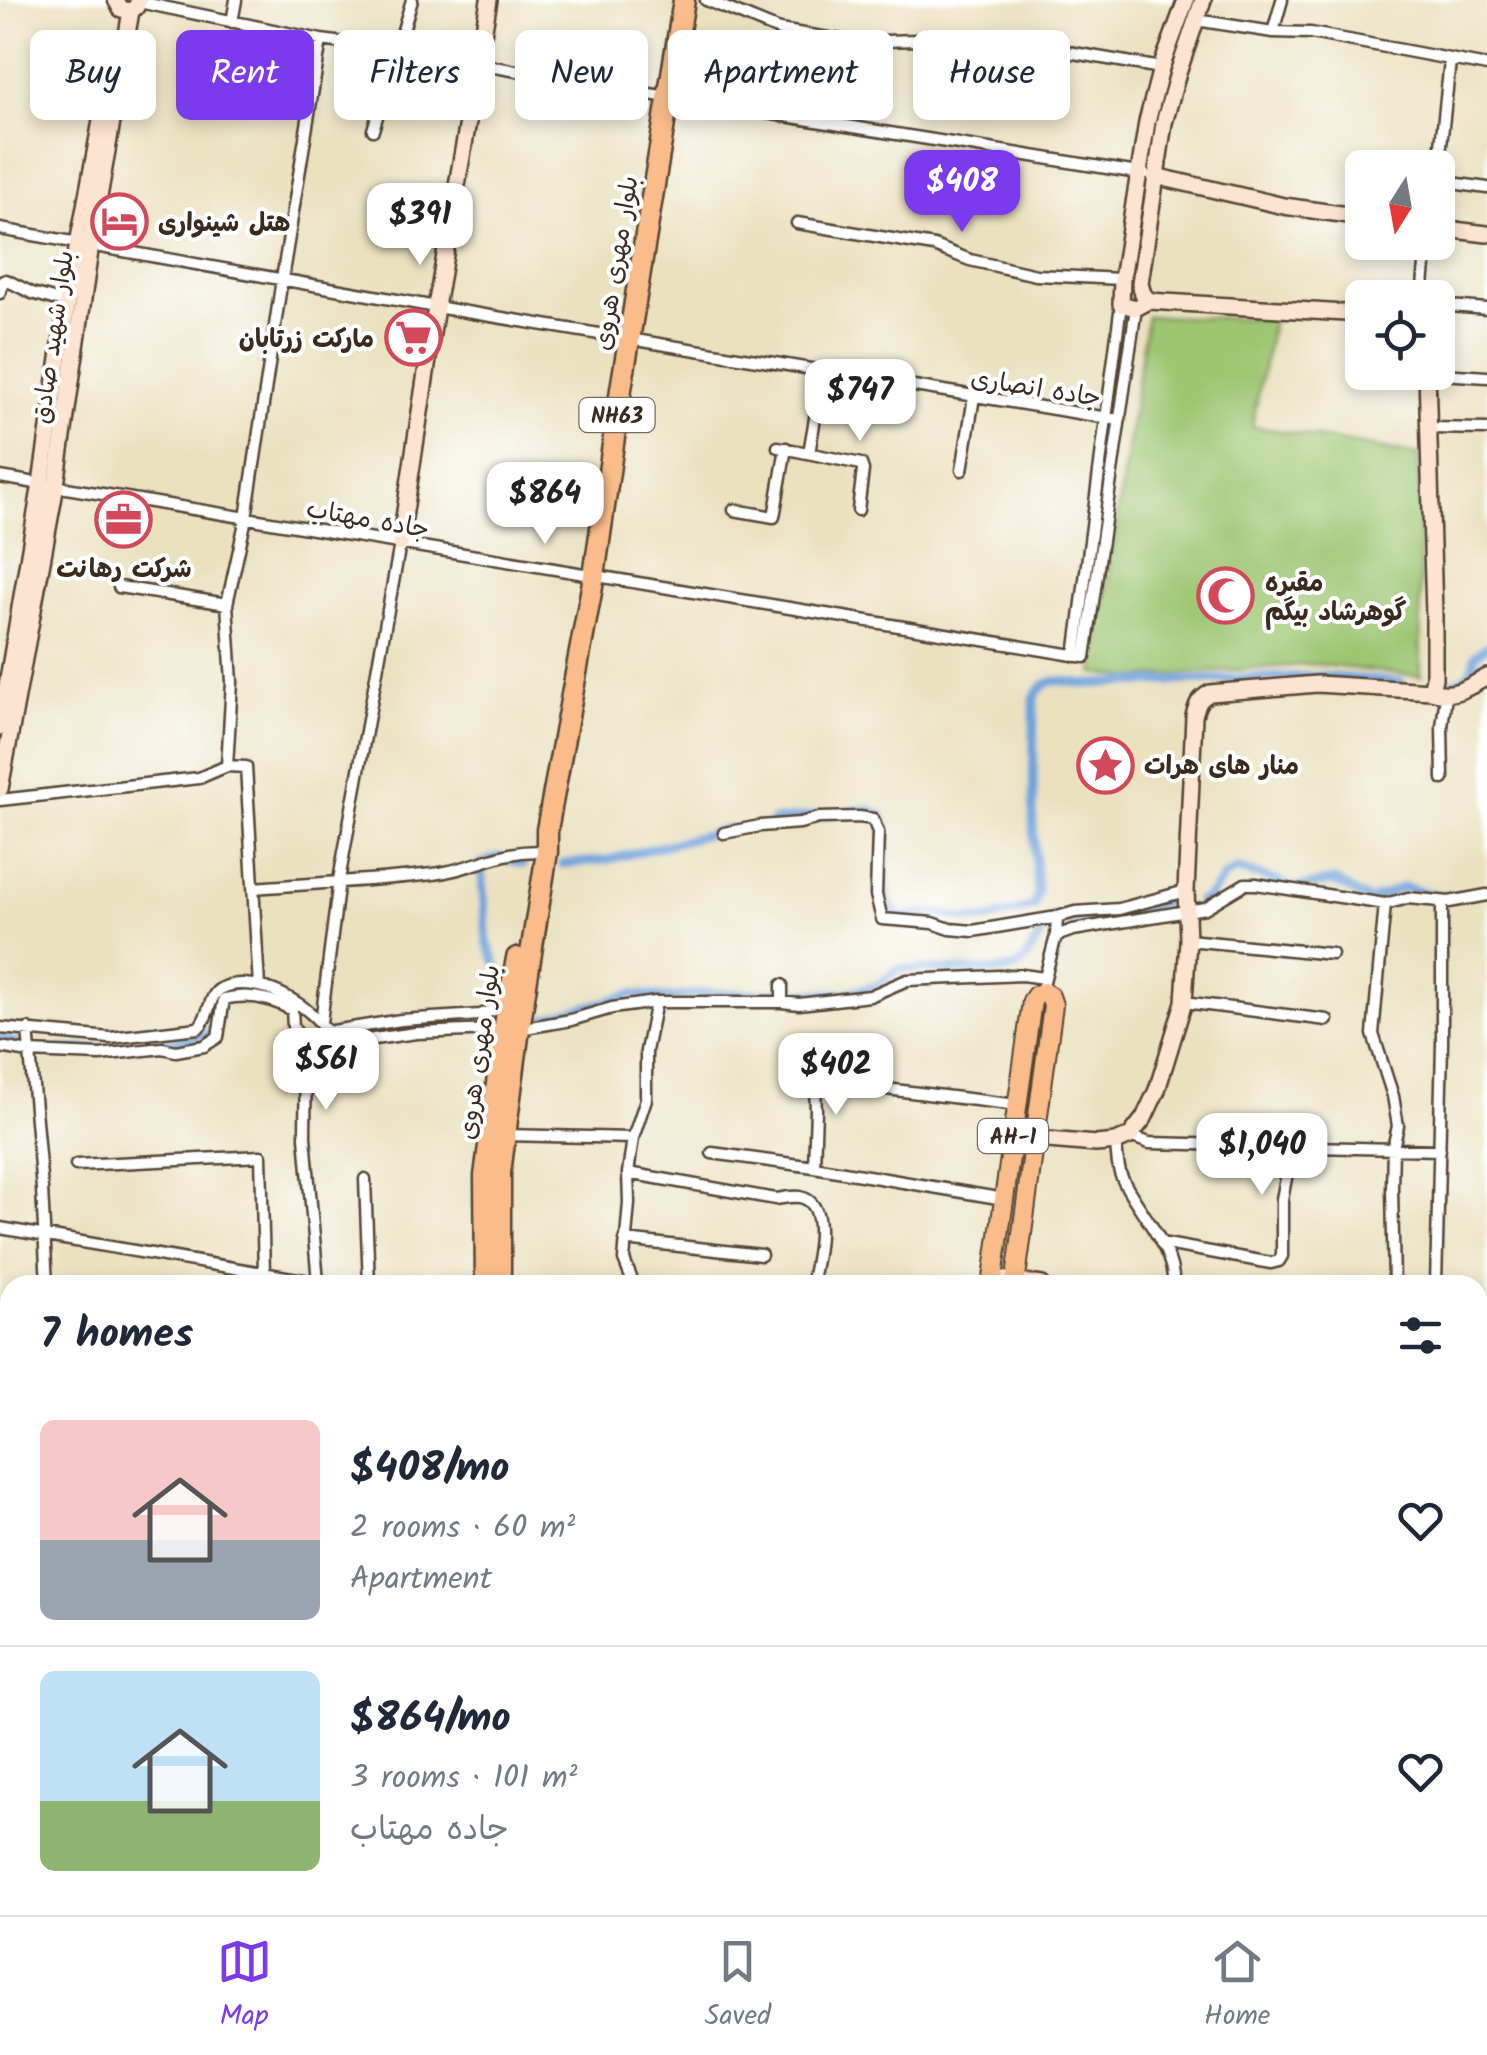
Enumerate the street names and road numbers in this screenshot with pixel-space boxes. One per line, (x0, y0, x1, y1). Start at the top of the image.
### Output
street label: بلوار مهری هروی (583, 173, 651, 353)
street label: بلوار شهید صادق (22, 248, 86, 426)
street label: جاده انصاری (968, 359, 1104, 419)
road number: NH63 (580, 398, 654, 432)
street label: جاده مهتاب (303, 490, 432, 550)
street label: بلوار مهری هروی (448, 962, 512, 1142)
road number: AH-1 (978, 1119, 1048, 1153)

